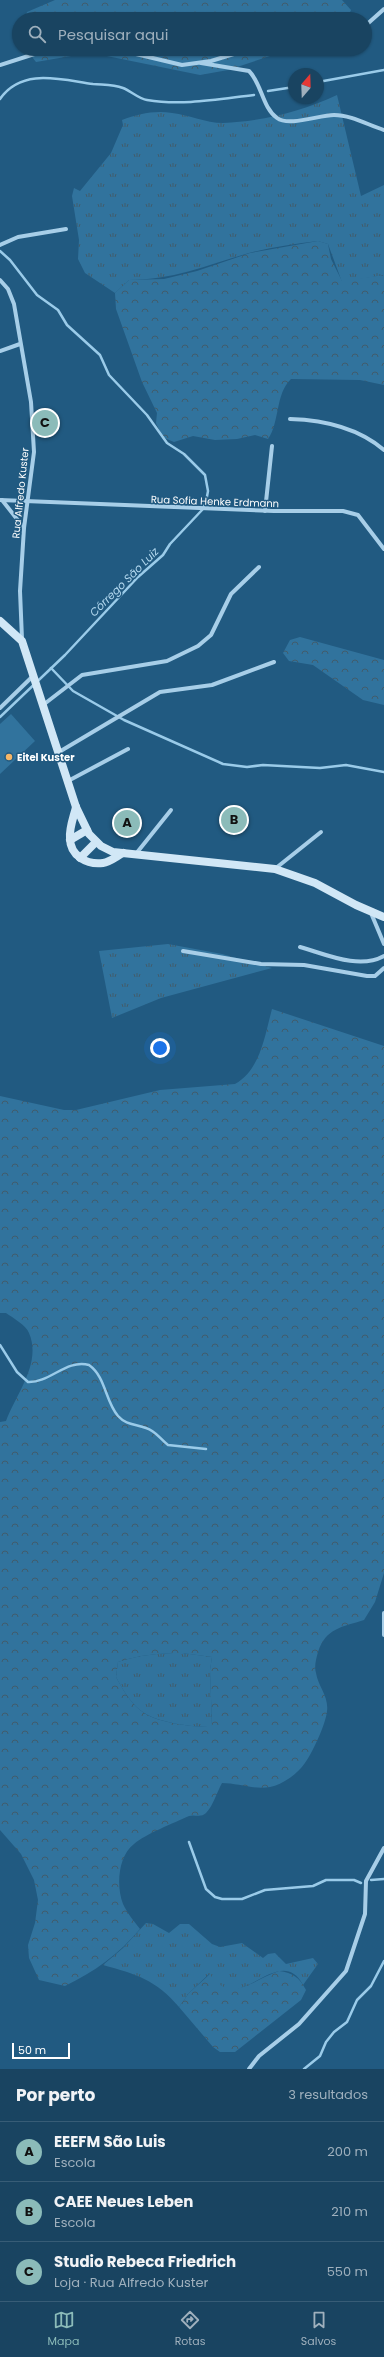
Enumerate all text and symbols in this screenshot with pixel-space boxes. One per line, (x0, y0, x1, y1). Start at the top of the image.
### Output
search box (12, 12, 372, 56)
icon: search (26, 23, 48, 45)
text: Pesquisar aqui (58, 24, 168, 45)
north arrow (288, 68, 324, 104)
pin: C (32, 408, 58, 438)
street label: Rua Alfredo Kuster (8, 447, 33, 539)
street label: Rua Sofia Henke Erdmann (151, 492, 279, 511)
water label: Córrego São Luiz (86, 543, 163, 620)
place label: Eitel Kuster (17, 750, 75, 765)
marker: Eitel Kuster (4, 752, 14, 762)
pin: B (221, 805, 247, 835)
pin: A (114, 808, 140, 838)
your location (150, 1038, 170, 1058)
scale bar (12, 2041, 70, 2060)
text: 50 m (18, 2042, 46, 2058)
text: Por perto (16, 2083, 95, 2107)
text: 3 resultados (288, 2085, 368, 2104)
text: EEEFM São Luis (54, 2131, 166, 2152)
text: A (24, 2142, 34, 2161)
text: 200 m (327, 2142, 368, 2161)
text: Escola (54, 2153, 96, 2172)
text: CAEE Neues Leben (54, 2191, 193, 2212)
text: B (25, 2202, 33, 2221)
text: 210 m (331, 2202, 368, 2221)
text: Escola (54, 2213, 96, 2232)
text: Studio Rebeca Friedrich (54, 2251, 236, 2272)
text: C (24, 2262, 34, 2281)
text: 550 m (327, 2262, 368, 2281)
text: Loja · Rua Alfredo Kuster (54, 2273, 208, 2292)
tab: Mapa (48, 2309, 79, 2350)
tab: Rotas (175, 2309, 206, 2350)
tab: Salvos (301, 2309, 336, 2350)

